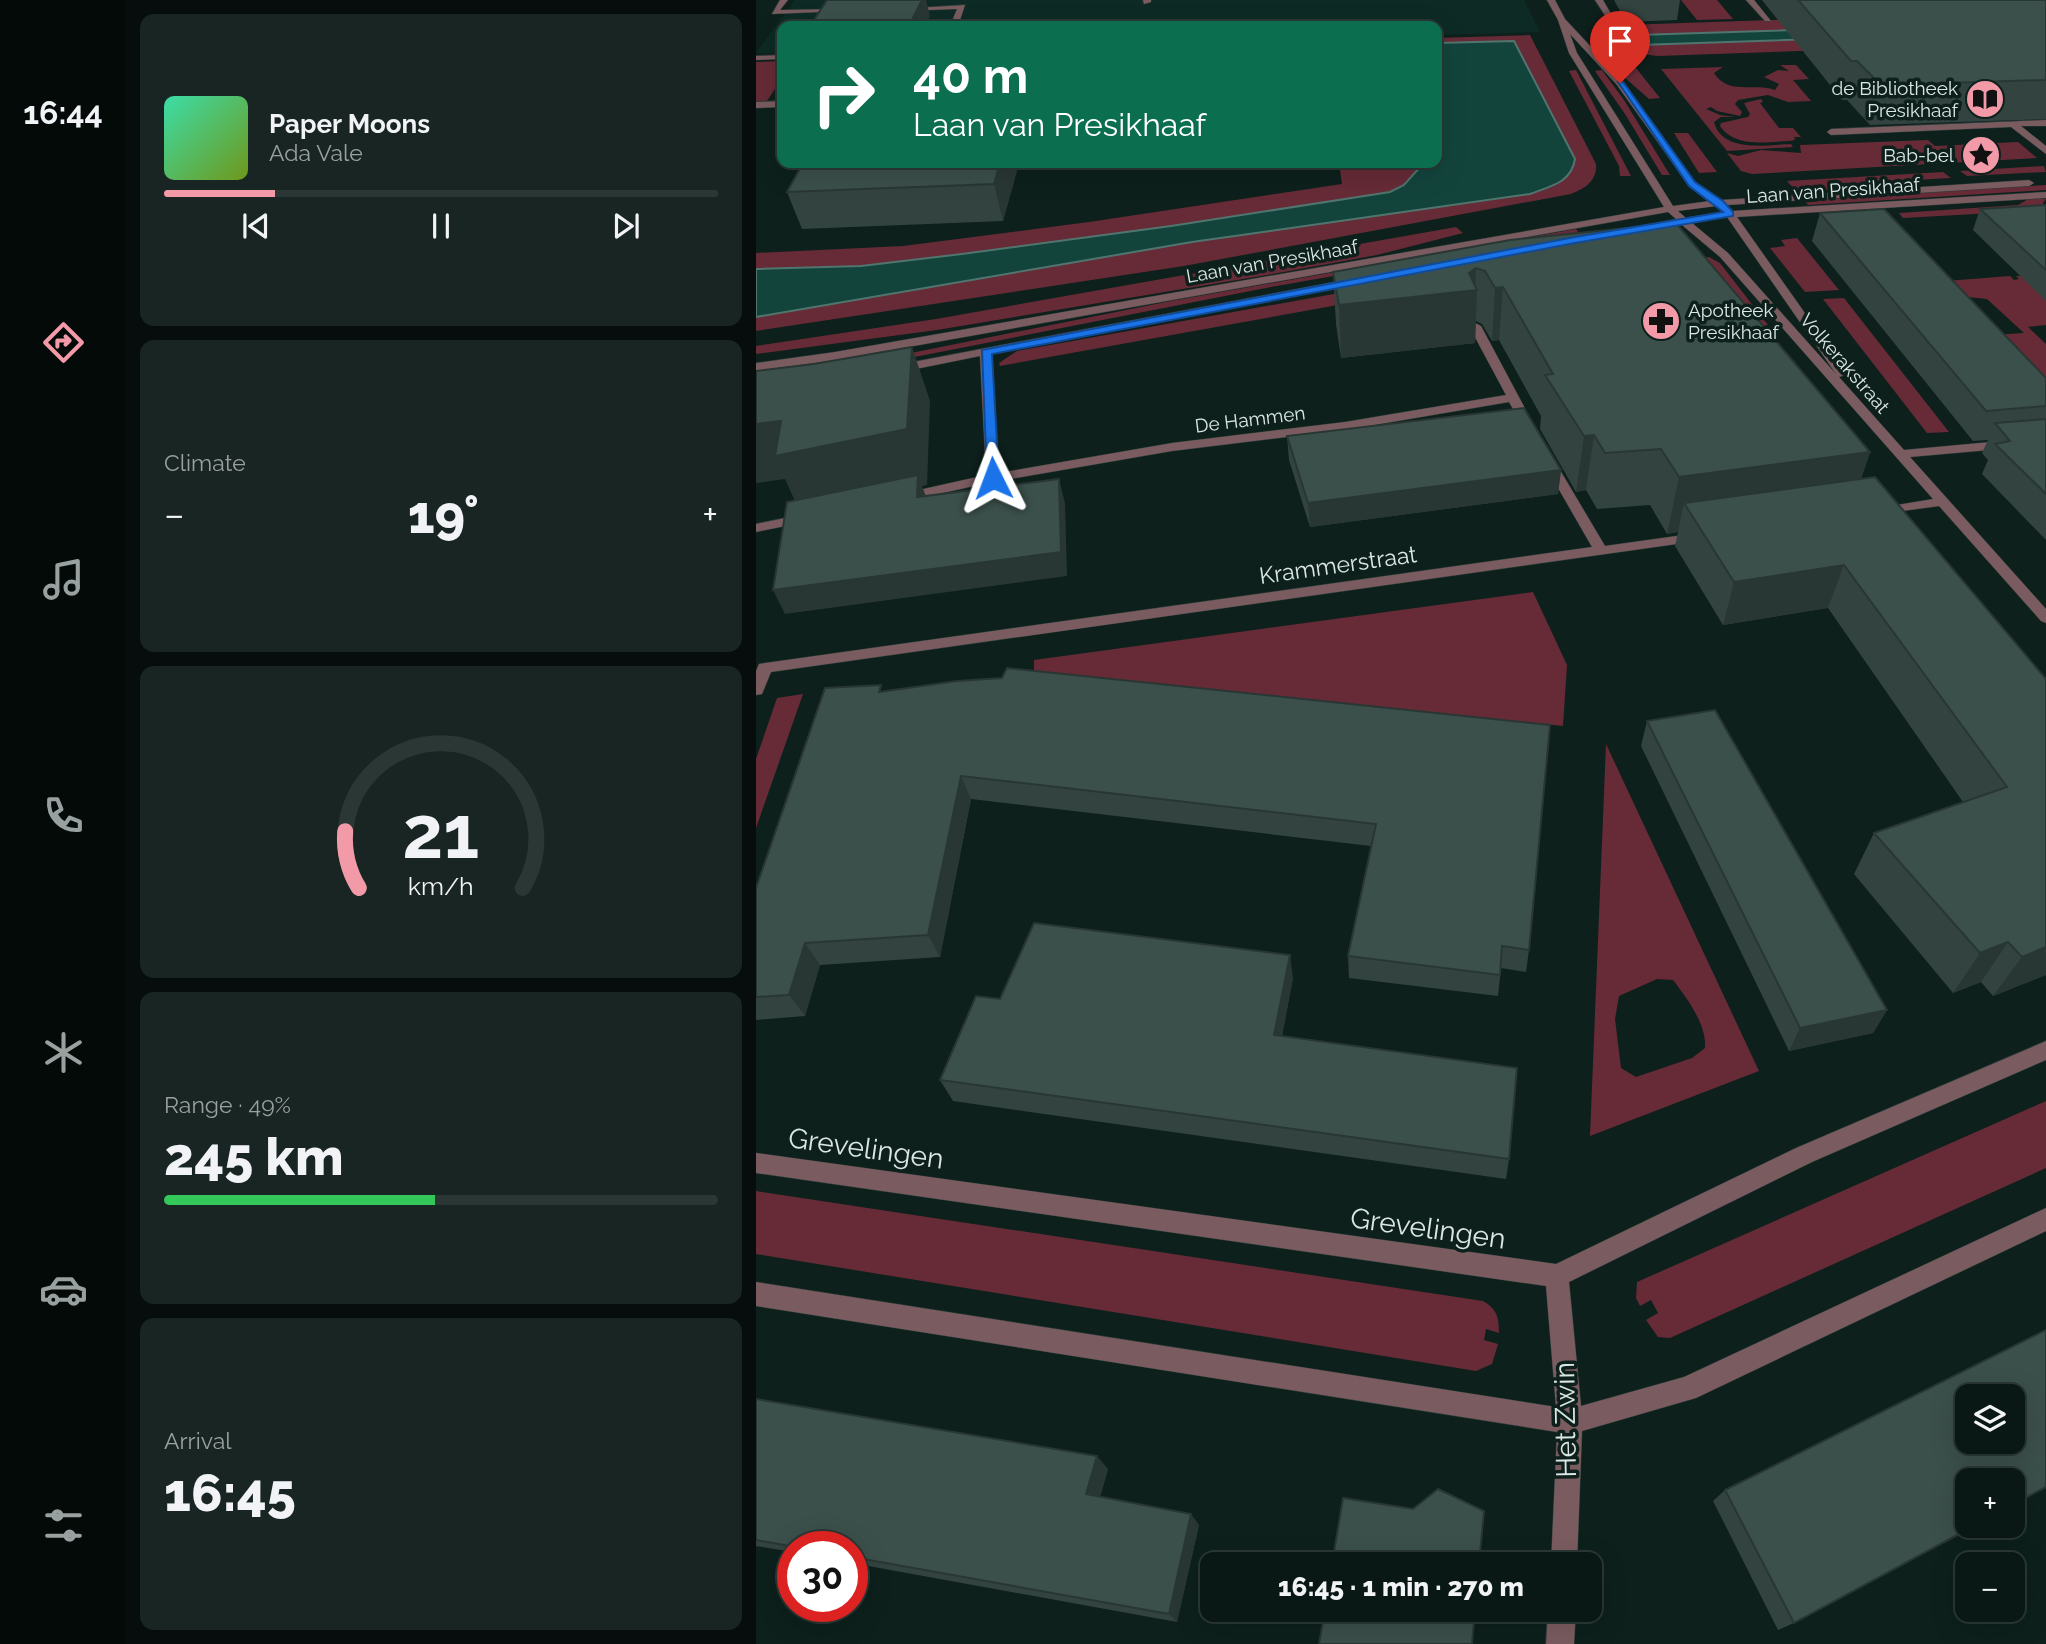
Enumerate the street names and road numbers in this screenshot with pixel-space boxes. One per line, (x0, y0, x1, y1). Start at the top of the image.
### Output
street label: Laan van Presikhaaf (1745, 173, 1921, 207)
street label: Laan van Presikhaaf (1184, 235, 1360, 287)
street label: Volkerakstraat (1796, 309, 1895, 418)
street label: De Hammen (1194, 401, 1306, 437)
street label: Krammerstraat (1257, 540, 1419, 589)
street label: Grevelingen (786, 1121, 946, 1176)
street label: Grevelingen (1348, 1201, 1508, 1256)
street label: Het Zwin (1548, 1362, 1583, 1478)

